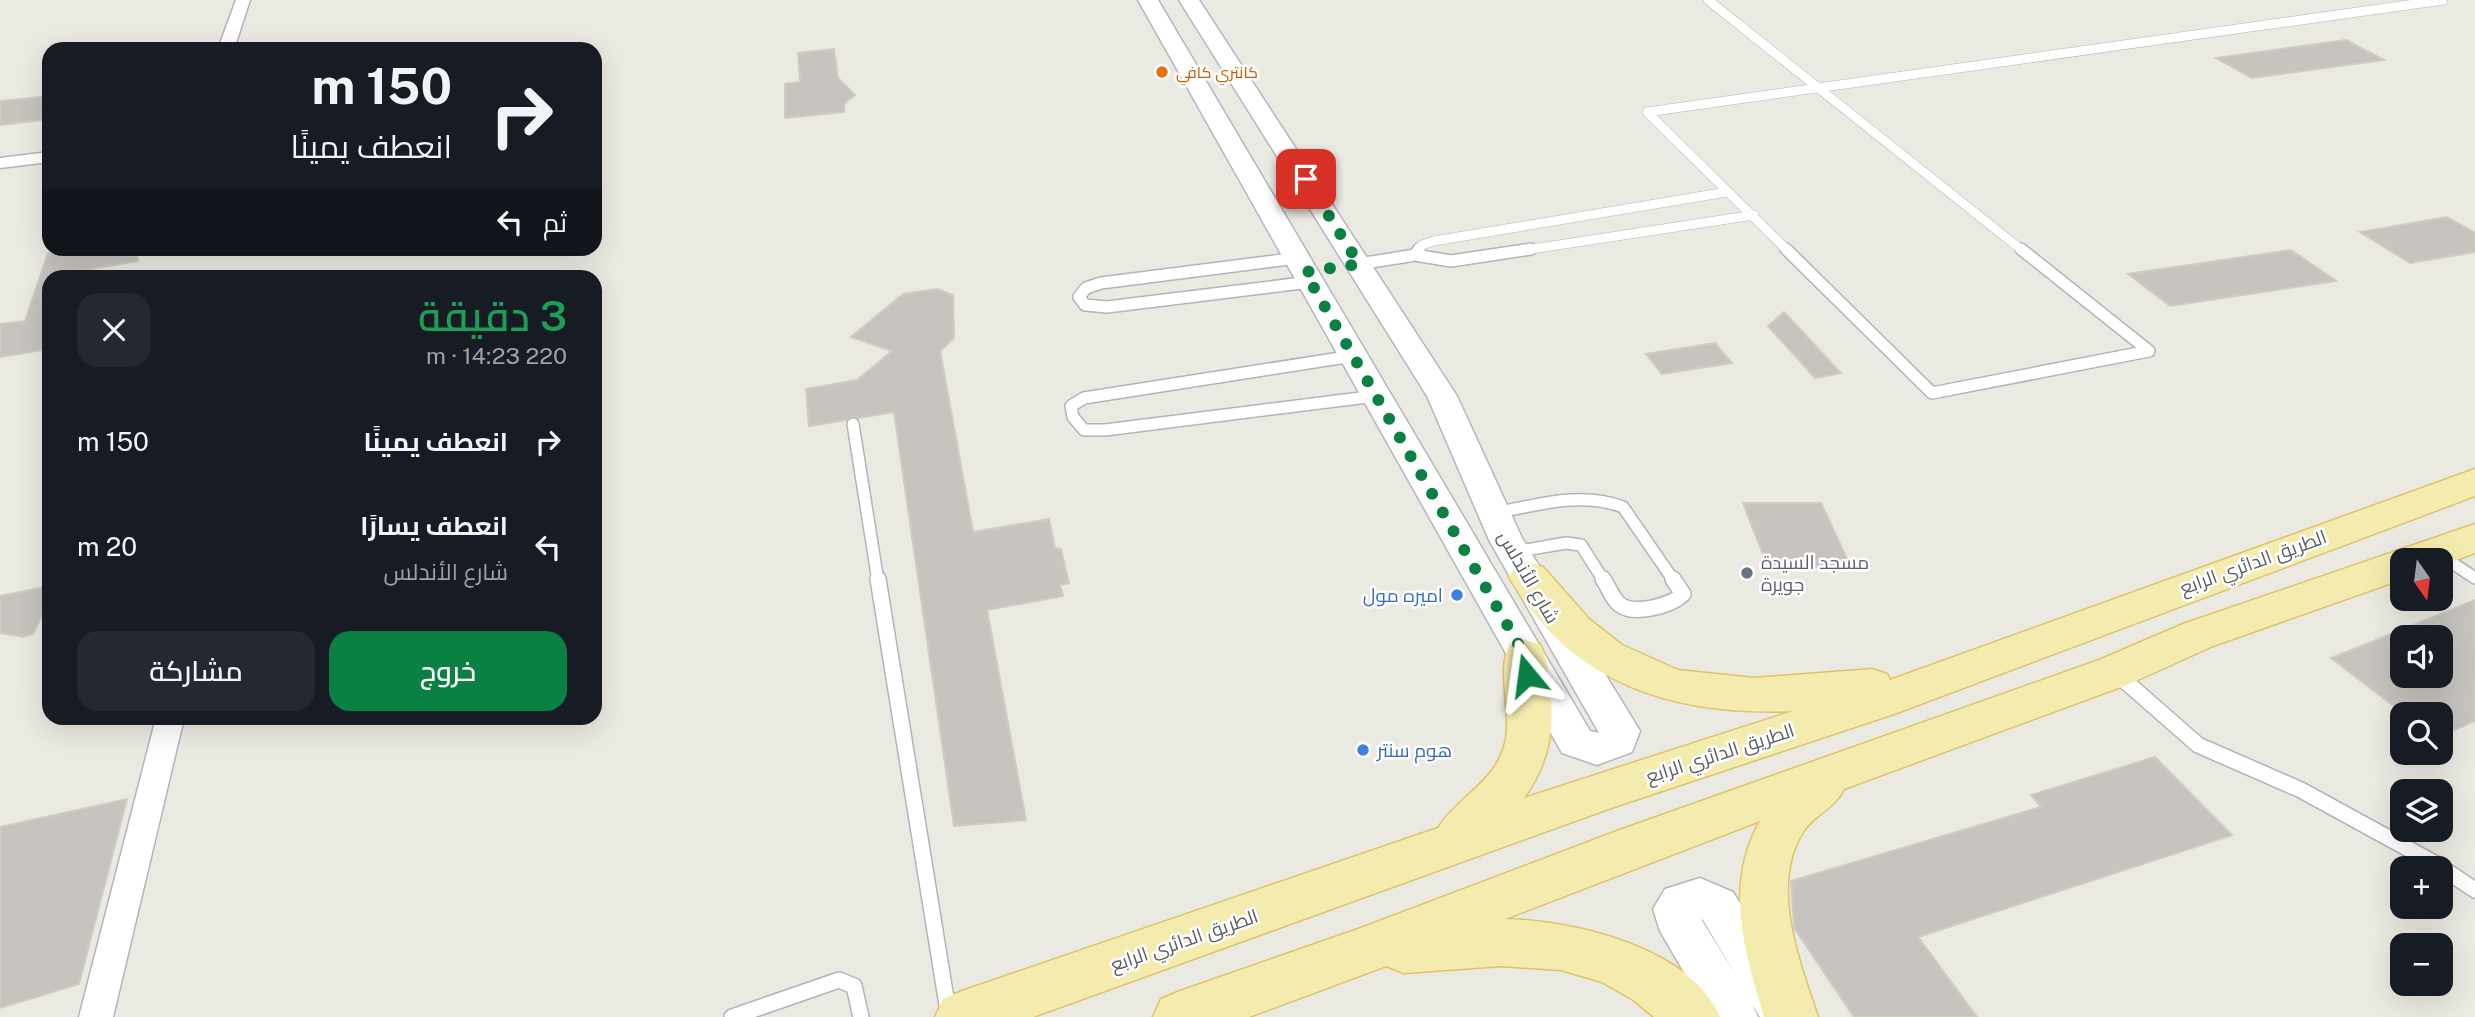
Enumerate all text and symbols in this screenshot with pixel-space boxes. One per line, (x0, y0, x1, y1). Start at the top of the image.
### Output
text: 150 m (311, 57, 452, 115)
place label: كانتري كافي (1176, 63, 1258, 86)
marker: كانتري كافي (1154, 64, 1170, 80)
icon: right (476, 70, 567, 161)
text: انعطف يمينًا (291, 128, 452, 165)
pin (1276, 149, 1336, 209)
icon: arrive (1287, 160, 1325, 198)
icon: left (491, 203, 529, 241)
text: ثم (543, 207, 567, 238)
text: 3 دقيقة (418, 291, 567, 340)
button: close (77, 293, 151, 367)
text: 220 m · 14:23 (426, 342, 567, 369)
icon: right (529, 423, 567, 461)
text: 150 m (77, 426, 149, 457)
text: انعطف يمينًا (364, 426, 508, 457)
text: انعطف يسارًا (360, 510, 508, 541)
street label: الطريق الدائري الرابع (2177, 525, 2331, 603)
street label: شارع الأندلس (1491, 527, 1564, 629)
icon: left (529, 528, 567, 566)
text: 20 m (77, 531, 137, 562)
north arrow (2390, 548, 2454, 611)
map controls (2390, 548, 2453, 996)
place label: مسجد السيدة جويرة (1761, 551, 1869, 596)
text: شارع الأندلس (383, 558, 508, 585)
marker: مسجد السيدة جويرة (1739, 565, 1755, 581)
place label: اميره مول (1363, 584, 1443, 607)
marker: اميره مول (1449, 587, 1465, 603)
button: sound (2390, 625, 2453, 688)
button: مشاركة (77, 631, 315, 711)
button: خروج (329, 631, 567, 711)
position arrow (1490, 638, 1564, 712)
button: search (2390, 702, 2453, 765)
street label: الطريق الدائري الرابع (1643, 719, 1798, 791)
place label: هوم سنتر (1376, 739, 1452, 764)
marker: هوم سنتر (1355, 742, 1371, 758)
button: layers (2390, 779, 2453, 842)
button: + (2390, 856, 2453, 919)
street label: الطريق الدائري الرابع (1107, 904, 1262, 979)
button: − (2390, 933, 2453, 996)

